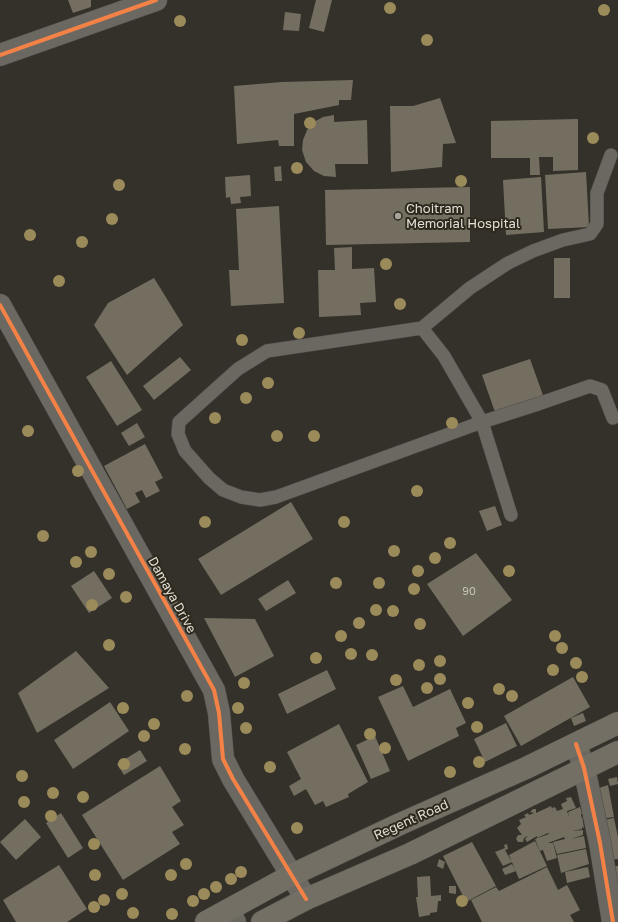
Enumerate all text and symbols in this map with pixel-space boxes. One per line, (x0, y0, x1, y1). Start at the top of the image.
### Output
place label: Choitram Memorial Hospital (406, 201, 520, 232)
marker: Choitram Memorial Hospital (393, 211, 403, 221)
street label: Damaya Drive (145, 554, 199, 636)
house number: 90 (462, 585, 476, 599)
street label: Regent Road (371, 797, 451, 843)

